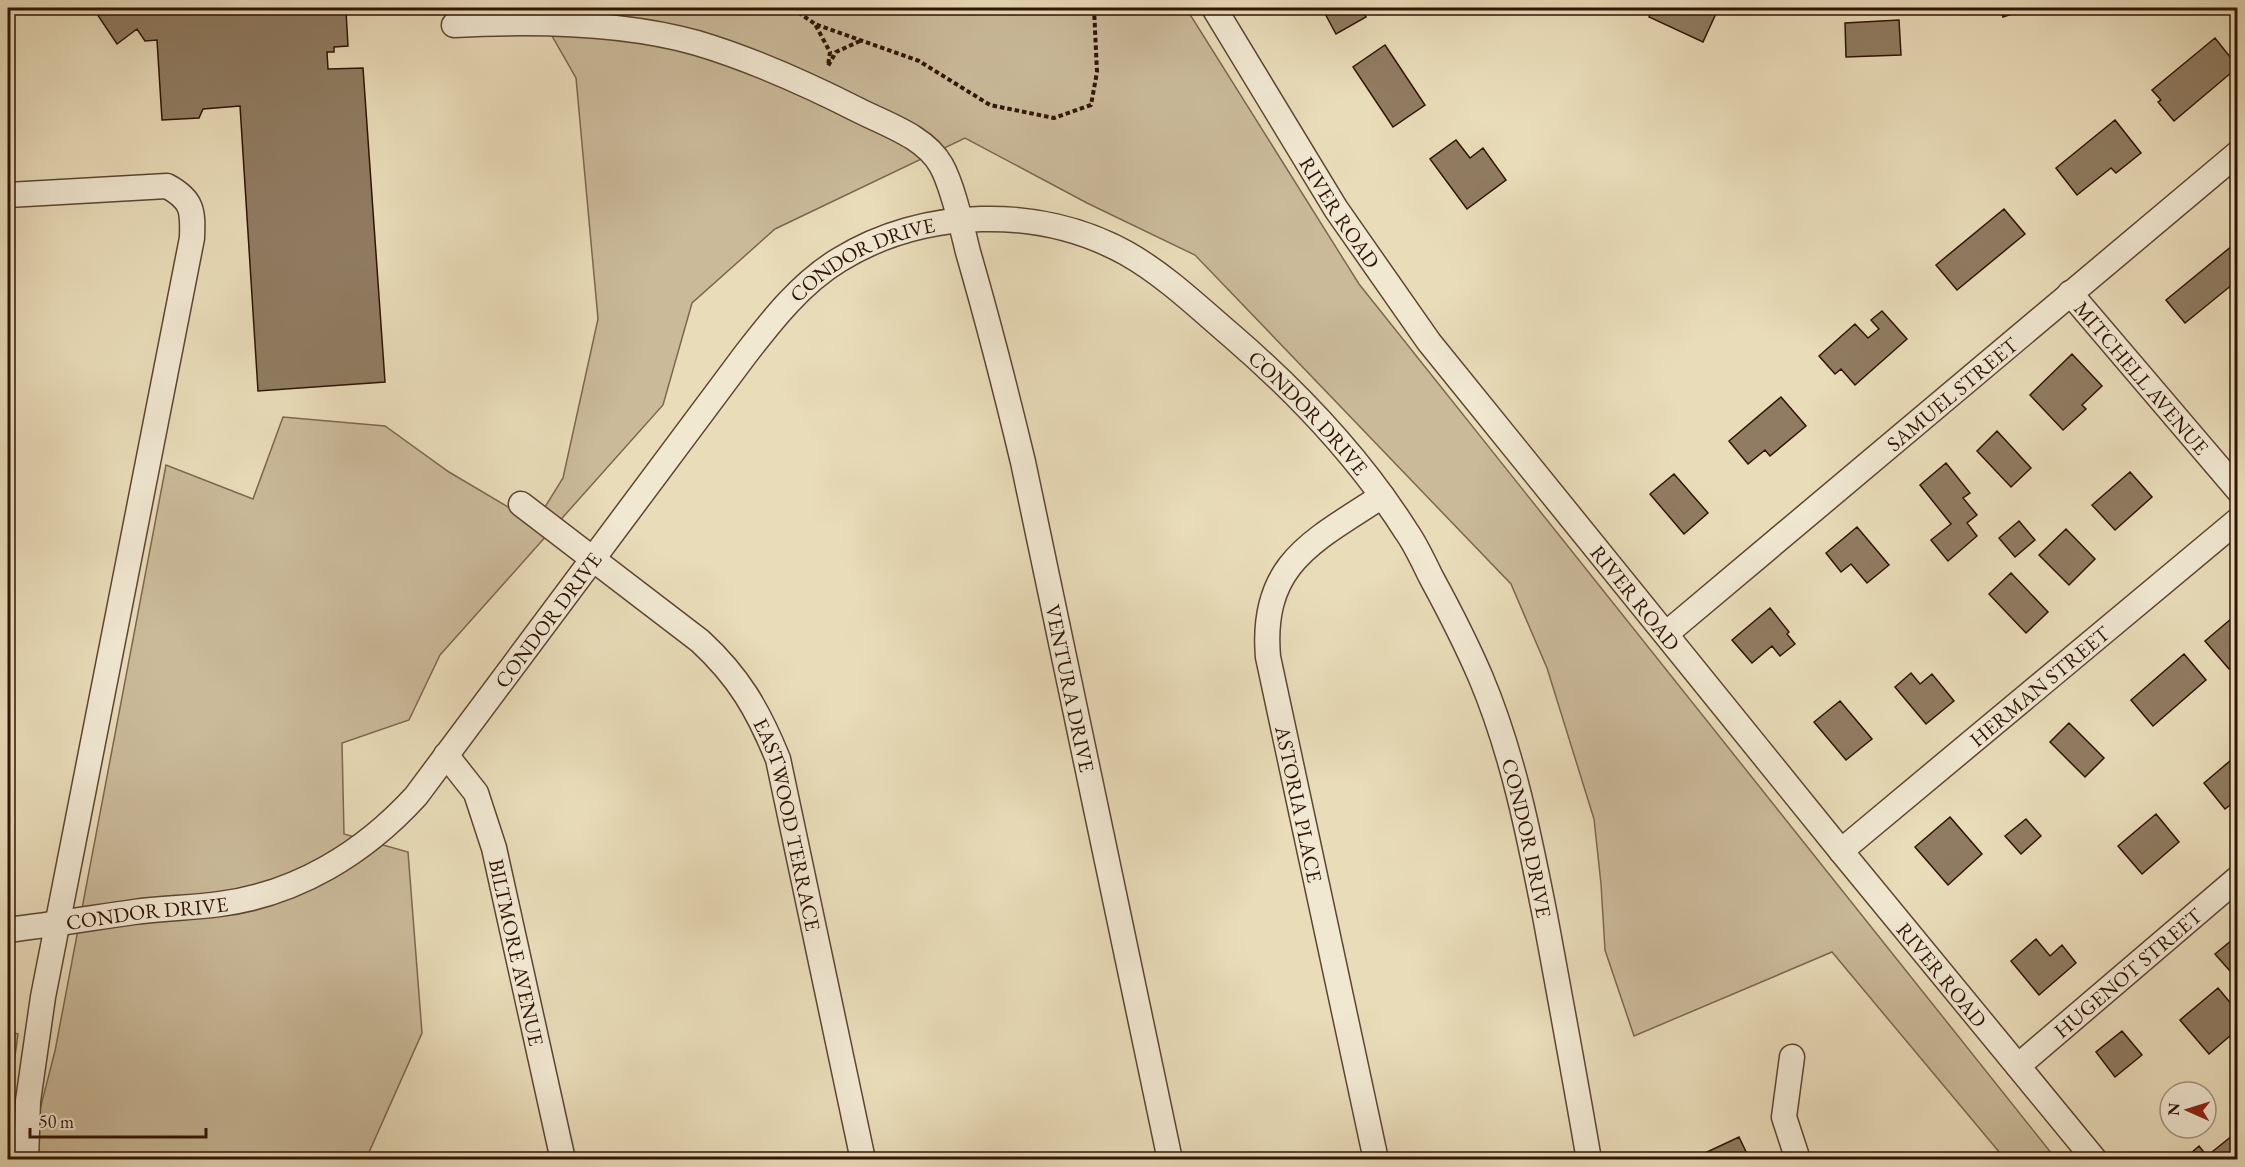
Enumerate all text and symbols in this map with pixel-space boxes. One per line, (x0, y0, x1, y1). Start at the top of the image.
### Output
street label: RIVER ROAD (1294, 151, 1387, 273)
street label: CONDOR DRIVE (783, 211, 937, 307)
street label: MITCHELL AVENUE (2069, 295, 2215, 460)
street label: SAMUEL STREET (1880, 330, 2024, 457)
street label: CONDOR DRIVE (1243, 344, 1375, 480)
street label: RIVER ROAD (1585, 539, 1687, 656)
street label: CONDOR DRIVE (488, 546, 607, 693)
street label: VENTURA DRIVE (1040, 602, 1101, 775)
street label: HERMAN STREET (1963, 619, 2116, 752)
street label: EASTWOOD TERRACE (748, 713, 828, 934)
street label: ASTORIA PLACE (1269, 722, 1329, 885)
street label: CONDOR DRIVE (1496, 755, 1559, 920)
street label: BILTMORE AVENUE (483, 856, 551, 1048)
street label: CONDOR DRIVE (64, 890, 230, 935)
street label: HUGENOT STREET (2048, 901, 2208, 1043)
street label: RIVER ROAD (1891, 916, 1994, 1033)
north arrow (2158, 1080, 2218, 1140)
scale bar (30, 1101, 206, 1139)
text: N (2163, 1102, 2184, 1116)
text: 50 m (39, 1110, 74, 1133)

